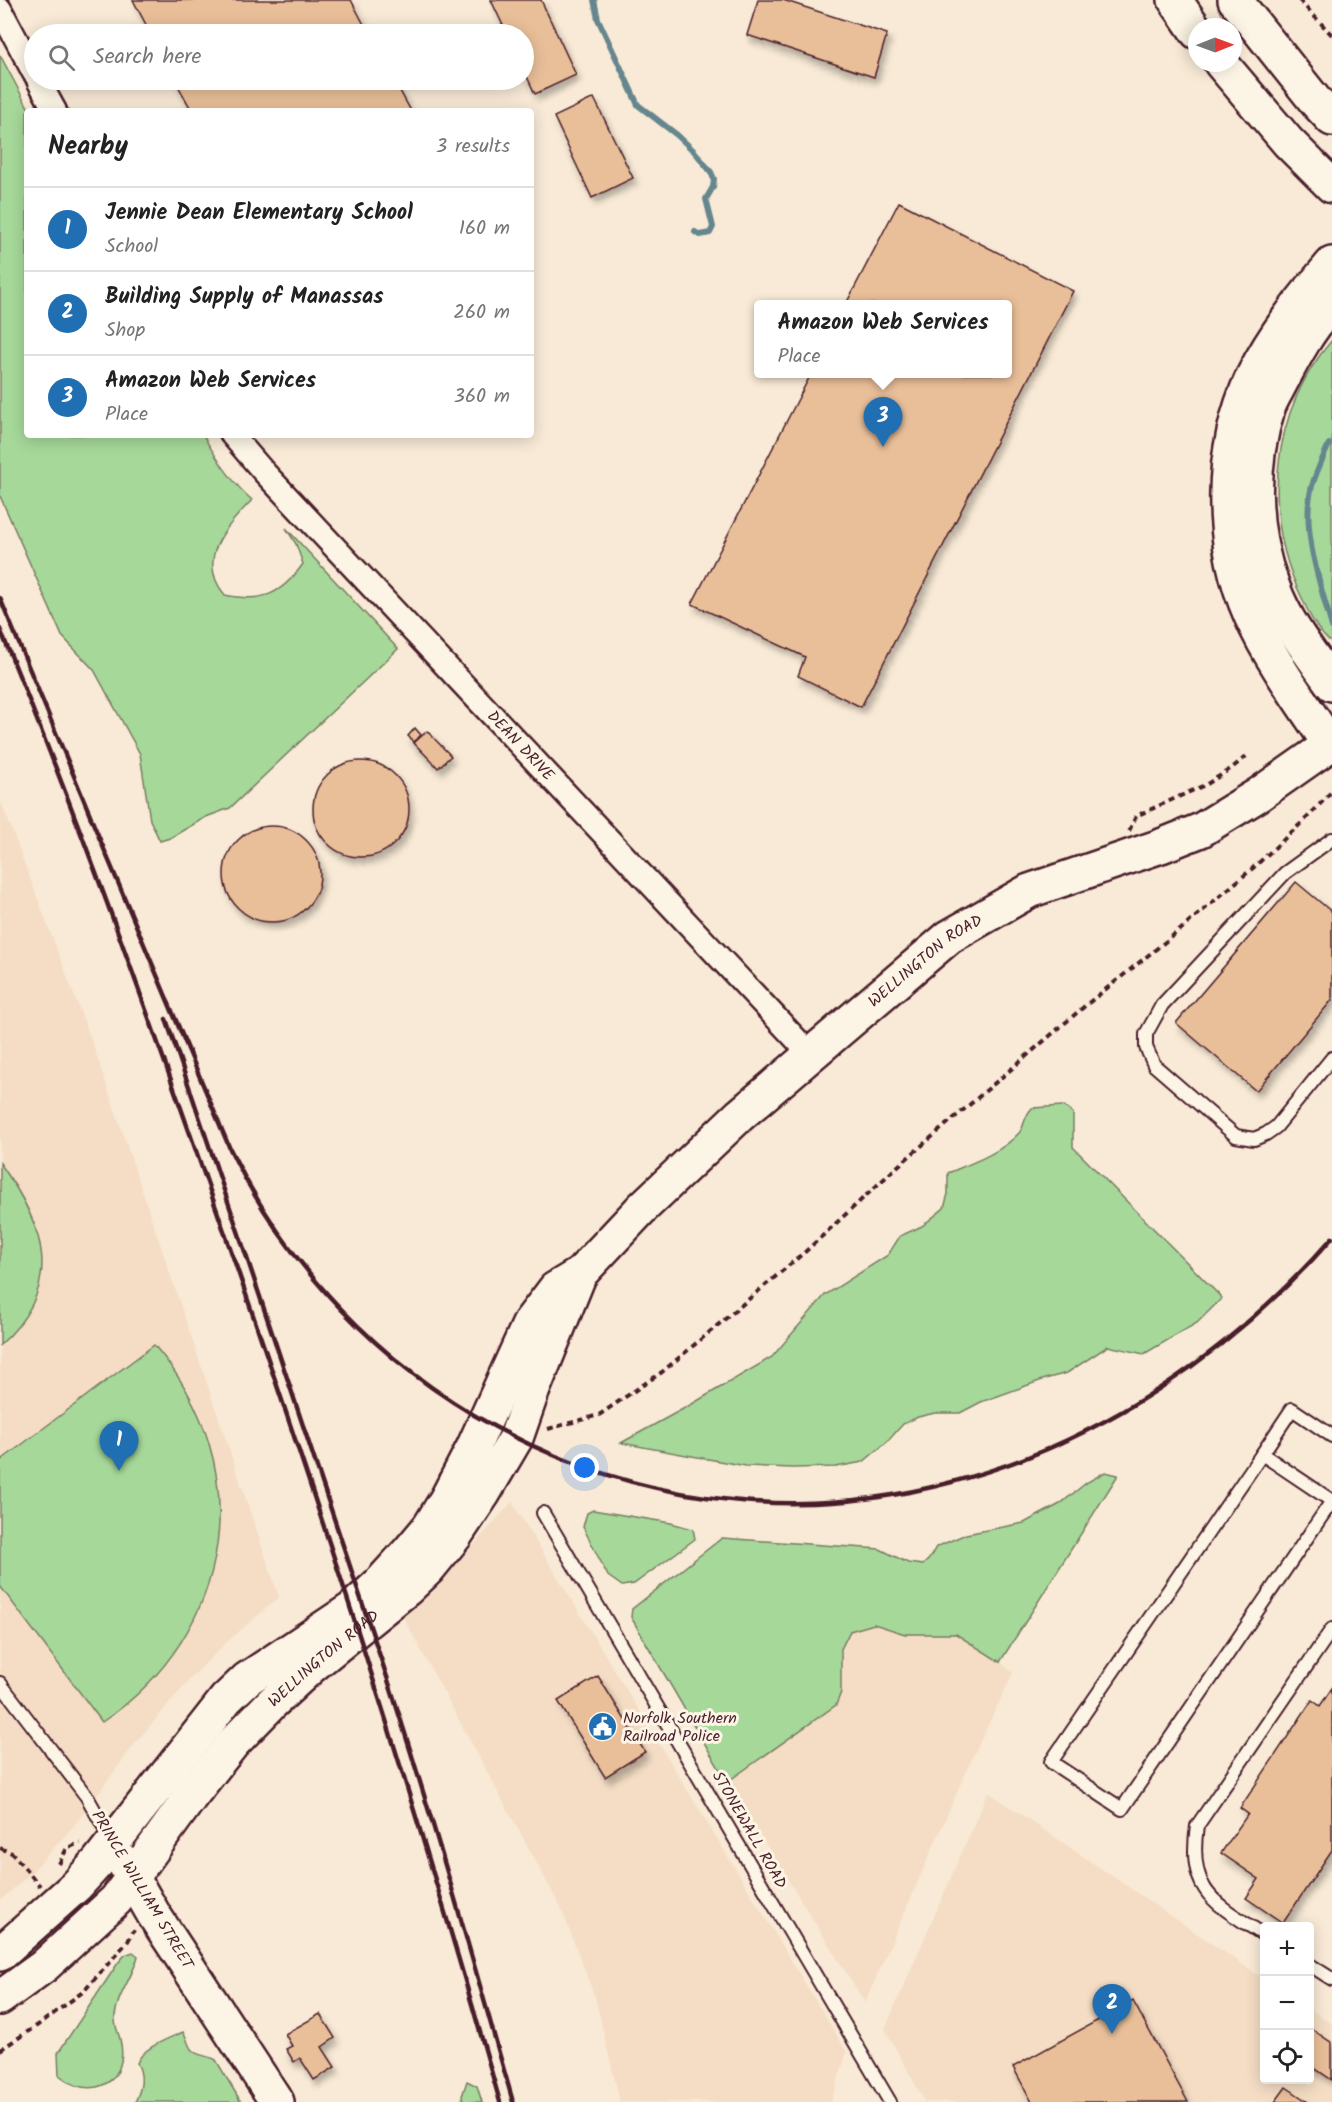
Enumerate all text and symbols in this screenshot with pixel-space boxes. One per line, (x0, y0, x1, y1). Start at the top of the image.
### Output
north arrow (1188, 18, 1242, 72)
search box (24, 24, 534, 90)
text: Search here (93, 40, 201, 75)
icon: search (45, 41, 78, 74)
text: Nearby (48, 126, 128, 168)
text: 3 results (436, 131, 510, 163)
text: Jennie Dean Elementary School (105, 196, 413, 231)
text: 1 (64, 213, 71, 245)
text: 160 m (459, 213, 510, 245)
text: School (105, 231, 158, 263)
text: Building Supply of Manassas (105, 280, 383, 315)
text: 2 (62, 297, 73, 329)
text: 260 m (453, 297, 510, 329)
popup (754, 300, 1012, 378)
text: Amazon Web Services (778, 306, 988, 341)
text: Shop (105, 315, 145, 347)
text: Place (778, 341, 821, 373)
text: Amazon Web Services (105, 364, 316, 399)
text: 3 (62, 381, 73, 413)
text: 360 m (454, 381, 510, 413)
pin: 3 (864, 398, 902, 447)
text: Place (105, 399, 148, 431)
street label: DEAN DRIVE (481, 704, 561, 787)
street label: WELLINGTON ROAD (862, 908, 987, 1013)
pin: 1 (100, 1422, 138, 1471)
your location (570, 1453, 599, 1482)
street label: WELLINGTON ROAD (262, 1604, 385, 1713)
place label: Norfolk Southern Railroad Police (623, 1706, 737, 1749)
public building icon: Norfolk Southern Railroad Police (586, 1711, 618, 1743)
street label: STONEWALL ROAD (705, 1766, 793, 1894)
street label: PRINCE WILLIAM STREET (85, 1806, 200, 1975)
map controls (1260, 1922, 1314, 2084)
button: + (1260, 1922, 1314, 1976)
button: − (1260, 1976, 1314, 2030)
pin: 2 (1092, 1984, 1132, 2034)
button: locate (1260, 2030, 1314, 2084)

